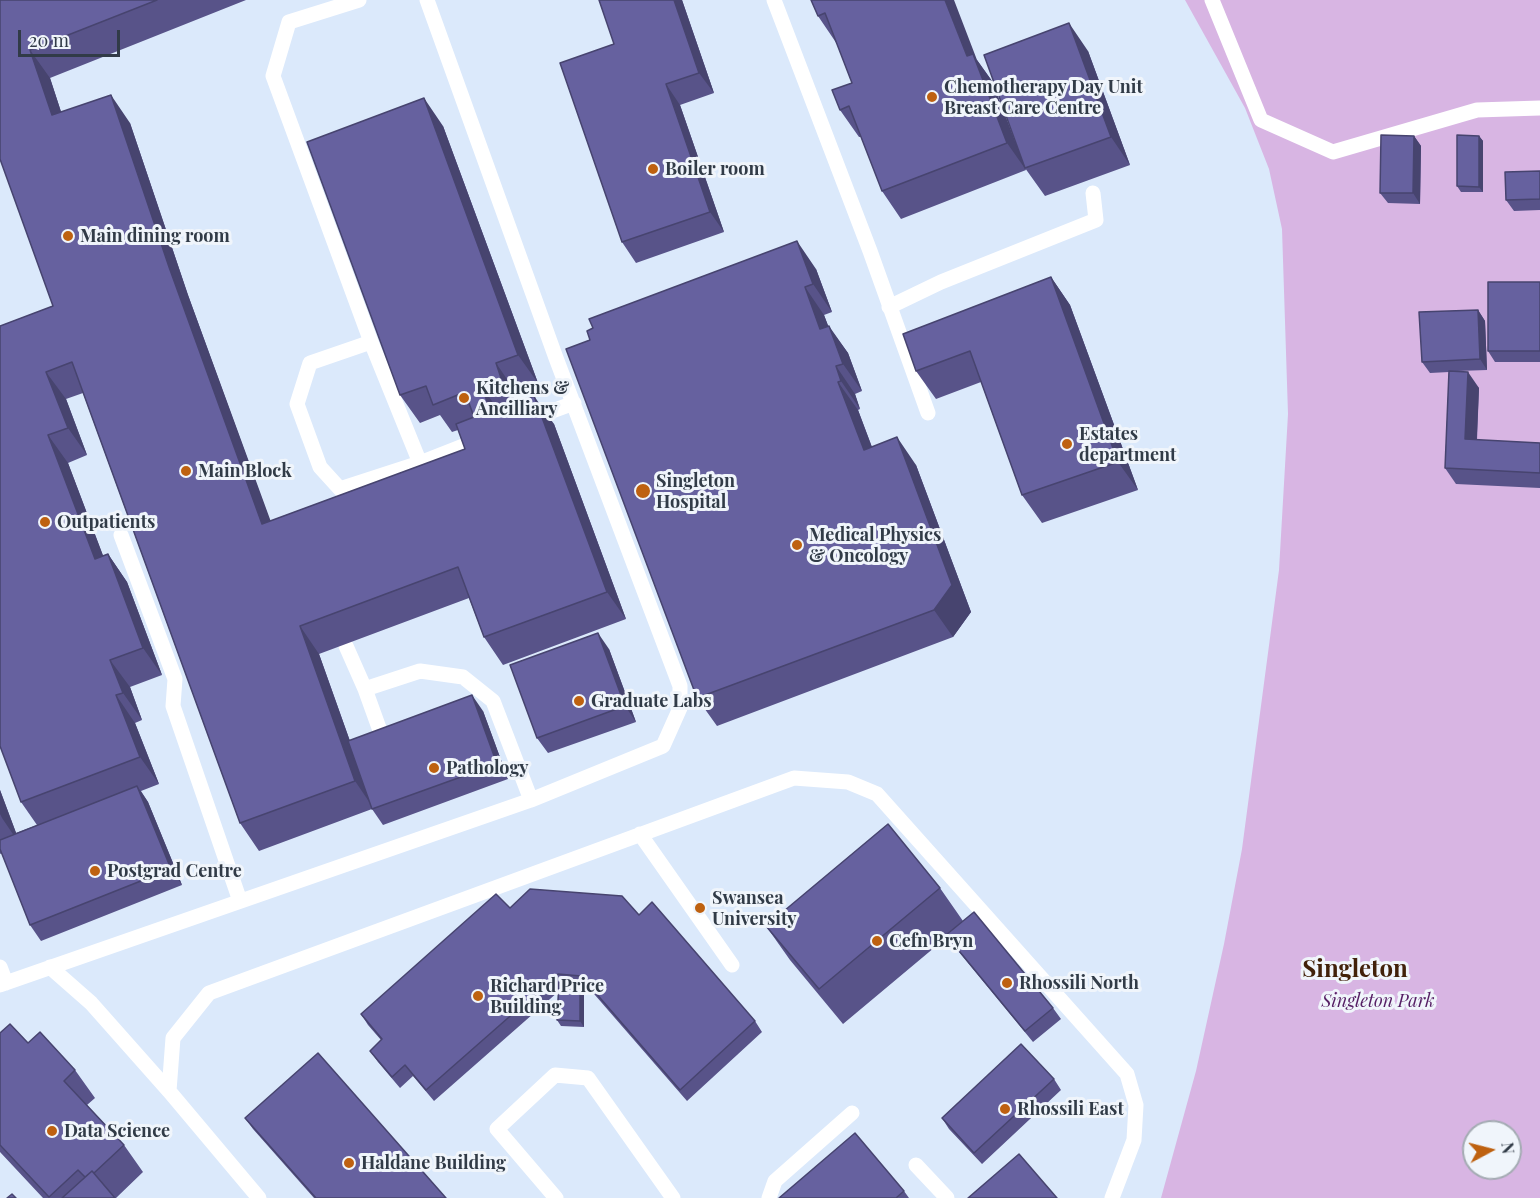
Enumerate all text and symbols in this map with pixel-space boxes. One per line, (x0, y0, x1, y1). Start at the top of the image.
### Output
scale bar (21, 18, 123, 56)
text: 20 m (29, 28, 69, 52)
place label: Chemotherapy Day Unit Breast Care Centre (944, 76, 1143, 118)
marker: Chemotherapy Day Unit Breast Care Centre (925, 90, 939, 104)
place label: Boiler room (665, 158, 765, 180)
marker: Boiler room (646, 162, 660, 176)
place label: Main dining room (80, 225, 230, 247)
marker: Main dining room (61, 229, 75, 243)
place label: Kitchens & Ancilliary (476, 377, 569, 420)
marker: Kitchens & Ancilliary (457, 391, 471, 405)
place label: Estates department (1079, 423, 1176, 466)
marker: Estates department (1060, 437, 1074, 451)
place label: Main Block (198, 460, 292, 482)
marker: Main Block (179, 464, 193, 478)
place label: Singleton Hospital (656, 470, 735, 512)
marker: Singleton Hospital (634, 482, 652, 500)
place label: Outpatients (57, 511, 155, 533)
marker: Outpatients (38, 515, 52, 529)
place label: Medical Physics & Oncology (809, 524, 941, 566)
marker: Medical Physics & Oncology (790, 538, 804, 552)
place label: Graduate Labs (591, 690, 712, 712)
marker: Graduate Labs (572, 694, 586, 708)
place label: Pathology (446, 757, 529, 779)
marker: Pathology (427, 761, 441, 775)
place label: Postgrad Centre (107, 860, 242, 882)
marker: Postgrad Centre (88, 864, 102, 878)
place label: Swansea University (712, 887, 797, 930)
marker: Swansea University (693, 901, 707, 915)
place label: Cefn Bryn (889, 930, 973, 952)
marker: Cefn Bryn (870, 934, 884, 948)
district label: Singleton (1302, 956, 1408, 984)
place label: Rhossili North (1019, 972, 1139, 994)
place label: Richard Price Building (490, 975, 604, 1018)
marker: Rhossili North (1000, 976, 1014, 990)
marker: Richard Price Building (471, 989, 485, 1003)
park label: Singleton Park (1321, 990, 1435, 1012)
place label: Rhossili East (1017, 1098, 1124, 1120)
marker: Rhossili East (998, 1102, 1012, 1116)
place label: Data Science (64, 1120, 170, 1142)
north arrow (1462, 1120, 1522, 1180)
marker: Data Science (45, 1124, 59, 1138)
text: N (1497, 1141, 1520, 1155)
place label: Haldane Building (361, 1152, 506, 1174)
marker: Haldane Building (342, 1156, 356, 1170)

